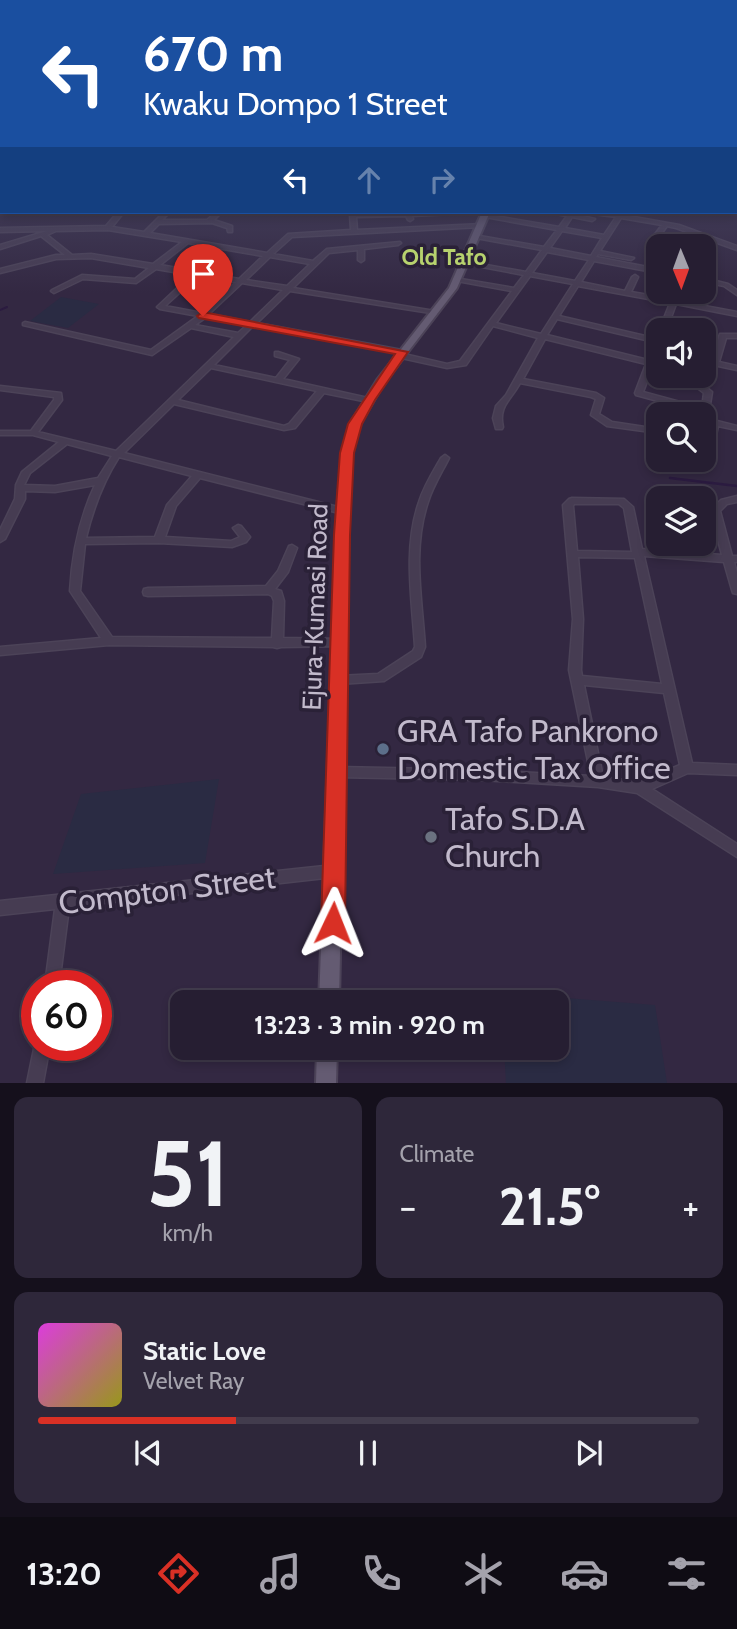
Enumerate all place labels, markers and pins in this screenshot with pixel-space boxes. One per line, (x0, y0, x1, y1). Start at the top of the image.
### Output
pin (173, 244, 233, 316)
place label: GRA Tafo Pankrono Domestic Tax Office (397, 711, 671, 787)
marker: GRA Tafo Pankrono Domestic Tax Office (375, 741, 391, 757)
place label: Tafo S.D.A Church (445, 799, 585, 875)
marker: Tafo S.D.A Church (423, 829, 439, 845)

